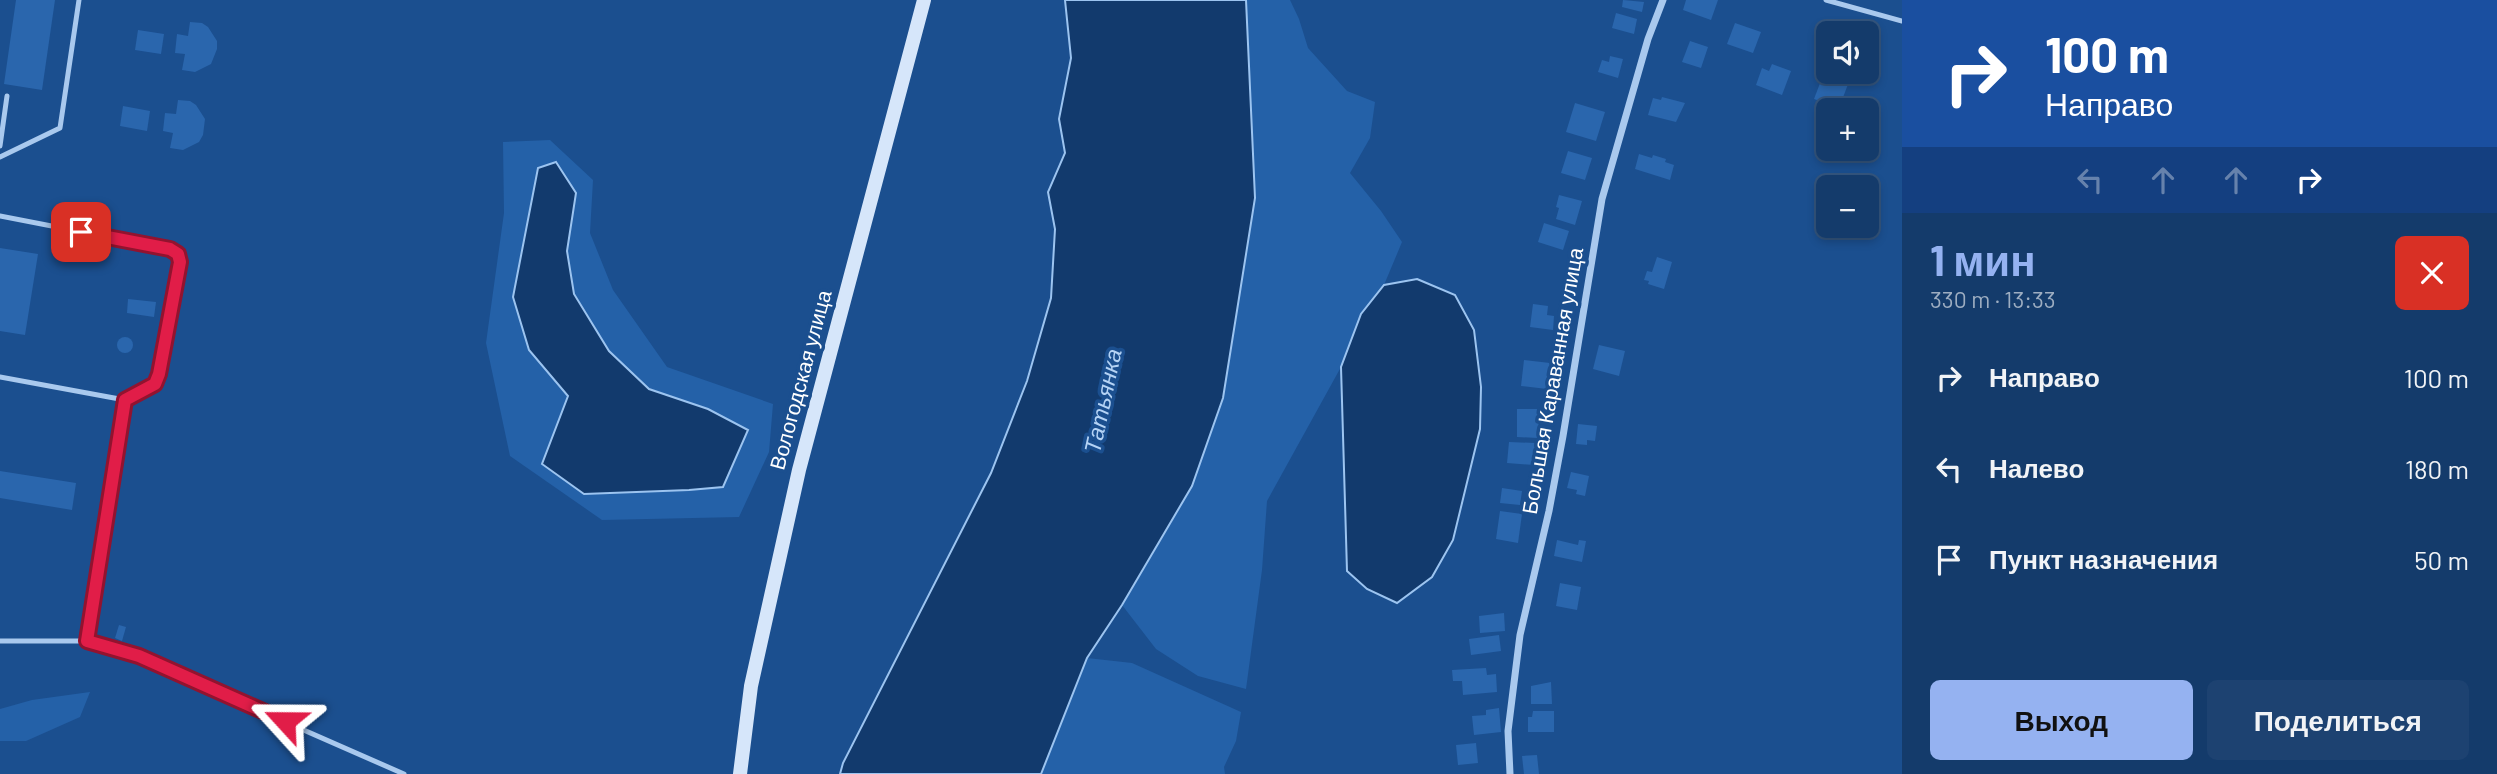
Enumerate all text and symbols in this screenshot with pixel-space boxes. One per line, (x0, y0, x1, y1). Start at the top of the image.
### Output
map controls (1816, 21, 1879, 238)
button: sound (1816, 21, 1879, 84)
text: 100 m (2045, 24, 2169, 83)
icon: right (1930, 28, 2021, 119)
text: Направо (2045, 84, 2173, 122)
button: + (1816, 98, 1879, 161)
icon: left (2071, 161, 2109, 199)
icon: ahead (2144, 161, 2182, 199)
icon: ahead (2217, 161, 2255, 199)
icon: right (2290, 161, 2328, 199)
button: − (1816, 175, 1879, 238)
pin (51, 202, 111, 262)
icon: arrive (62, 213, 100, 251)
text: 1 мин (1930, 234, 2036, 284)
button: close (2395, 236, 2469, 310)
street label: Большая Караванная улица (1516, 245, 1587, 516)
text: 330 m · 13:33 (1930, 285, 2056, 313)
street label: Вологодская улица (764, 287, 836, 472)
water label: Татьянка (1077, 346, 1127, 456)
icon: right (1930, 359, 1968, 397)
text: Направо (1989, 361, 2100, 392)
text: 100 m (2404, 362, 2469, 393)
icon: left (1930, 450, 1968, 488)
text: Налево (1989, 452, 2084, 483)
text: 180 m (2405, 453, 2469, 484)
icon: arrive (1930, 541, 1968, 579)
text: Пункт назначения (1989, 543, 2218, 574)
text: 50 m (2414, 544, 2469, 575)
button: Выход (1930, 680, 2193, 760)
button: Поделиться (2207, 680, 2469, 760)
position arrow (248, 684, 322, 758)

